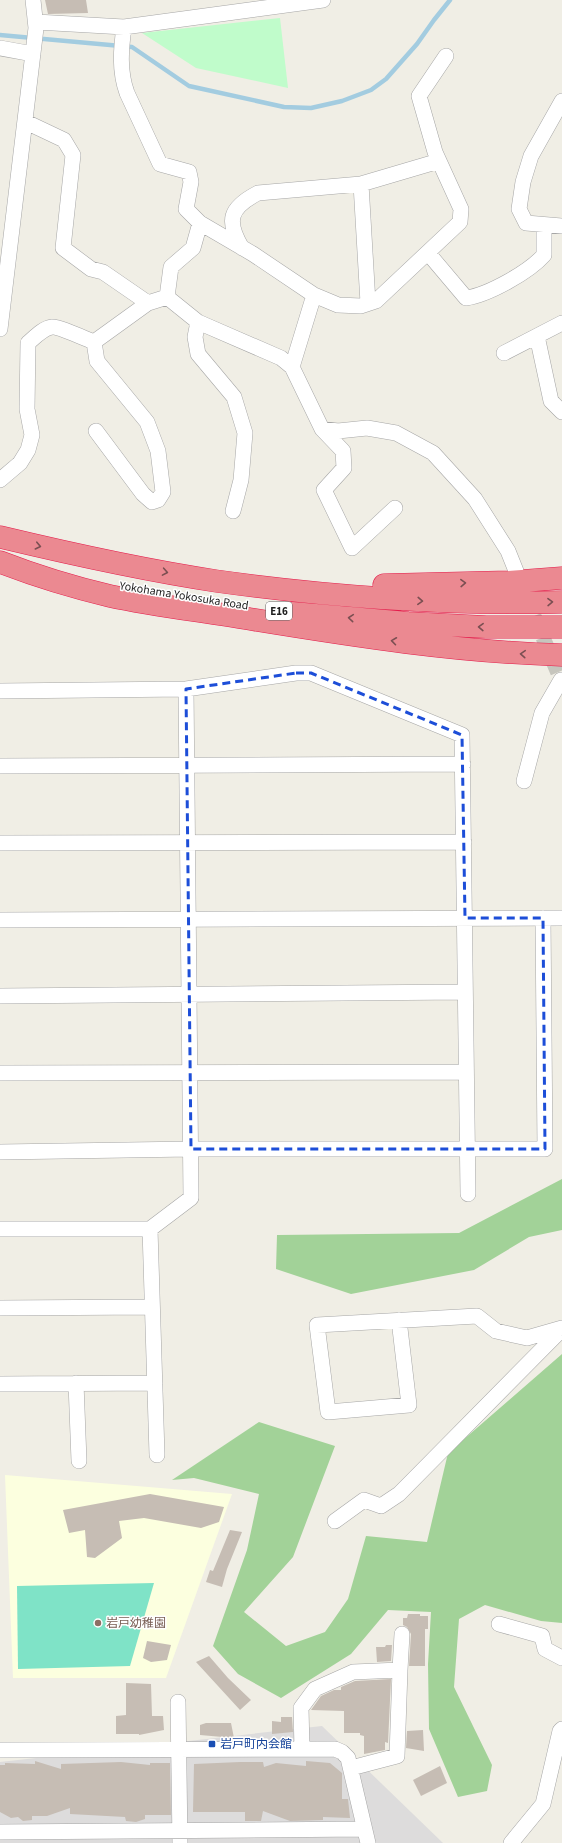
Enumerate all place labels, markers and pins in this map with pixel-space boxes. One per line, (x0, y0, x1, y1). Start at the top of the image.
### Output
place label: 岩戸幼稚園 (106, 1615, 166, 1632)
marker: 岩戸幼稚園 (93, 1618, 103, 1628)
place label: 岩戸町内会館 (220, 1736, 292, 1753)
marker: 岩戸町内会館 (207, 1739, 217, 1749)

